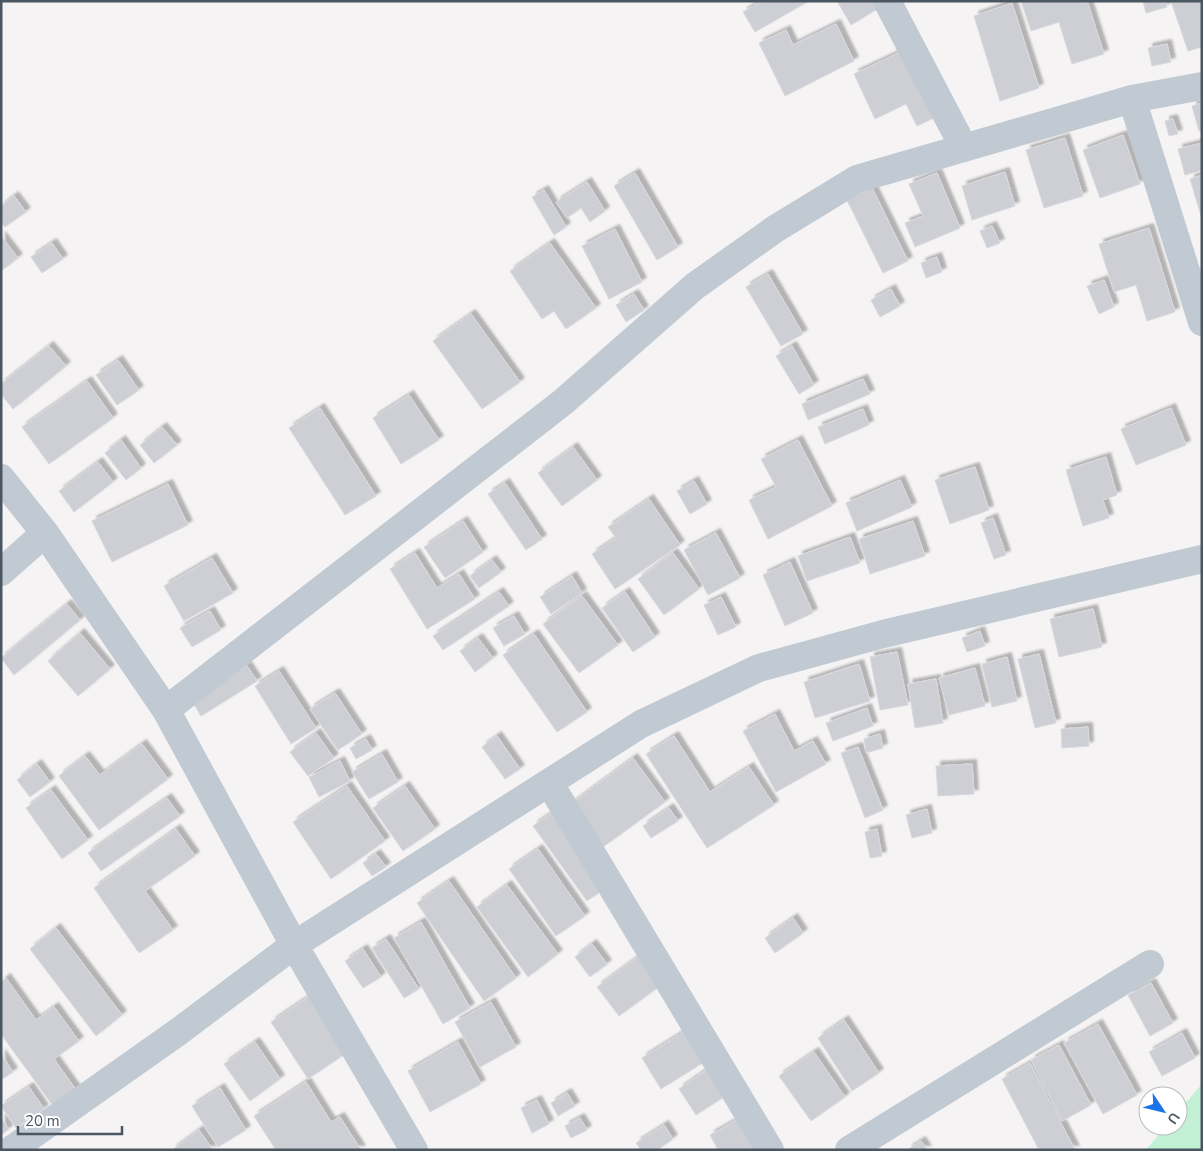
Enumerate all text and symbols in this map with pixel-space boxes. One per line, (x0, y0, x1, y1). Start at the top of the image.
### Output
north arrow (1138, 1086, 1188, 1136)
scale bar (18, 1104, 121, 1136)
text: U (1162, 1108, 1184, 1128)
text: 20 m (25, 1111, 60, 1131)

